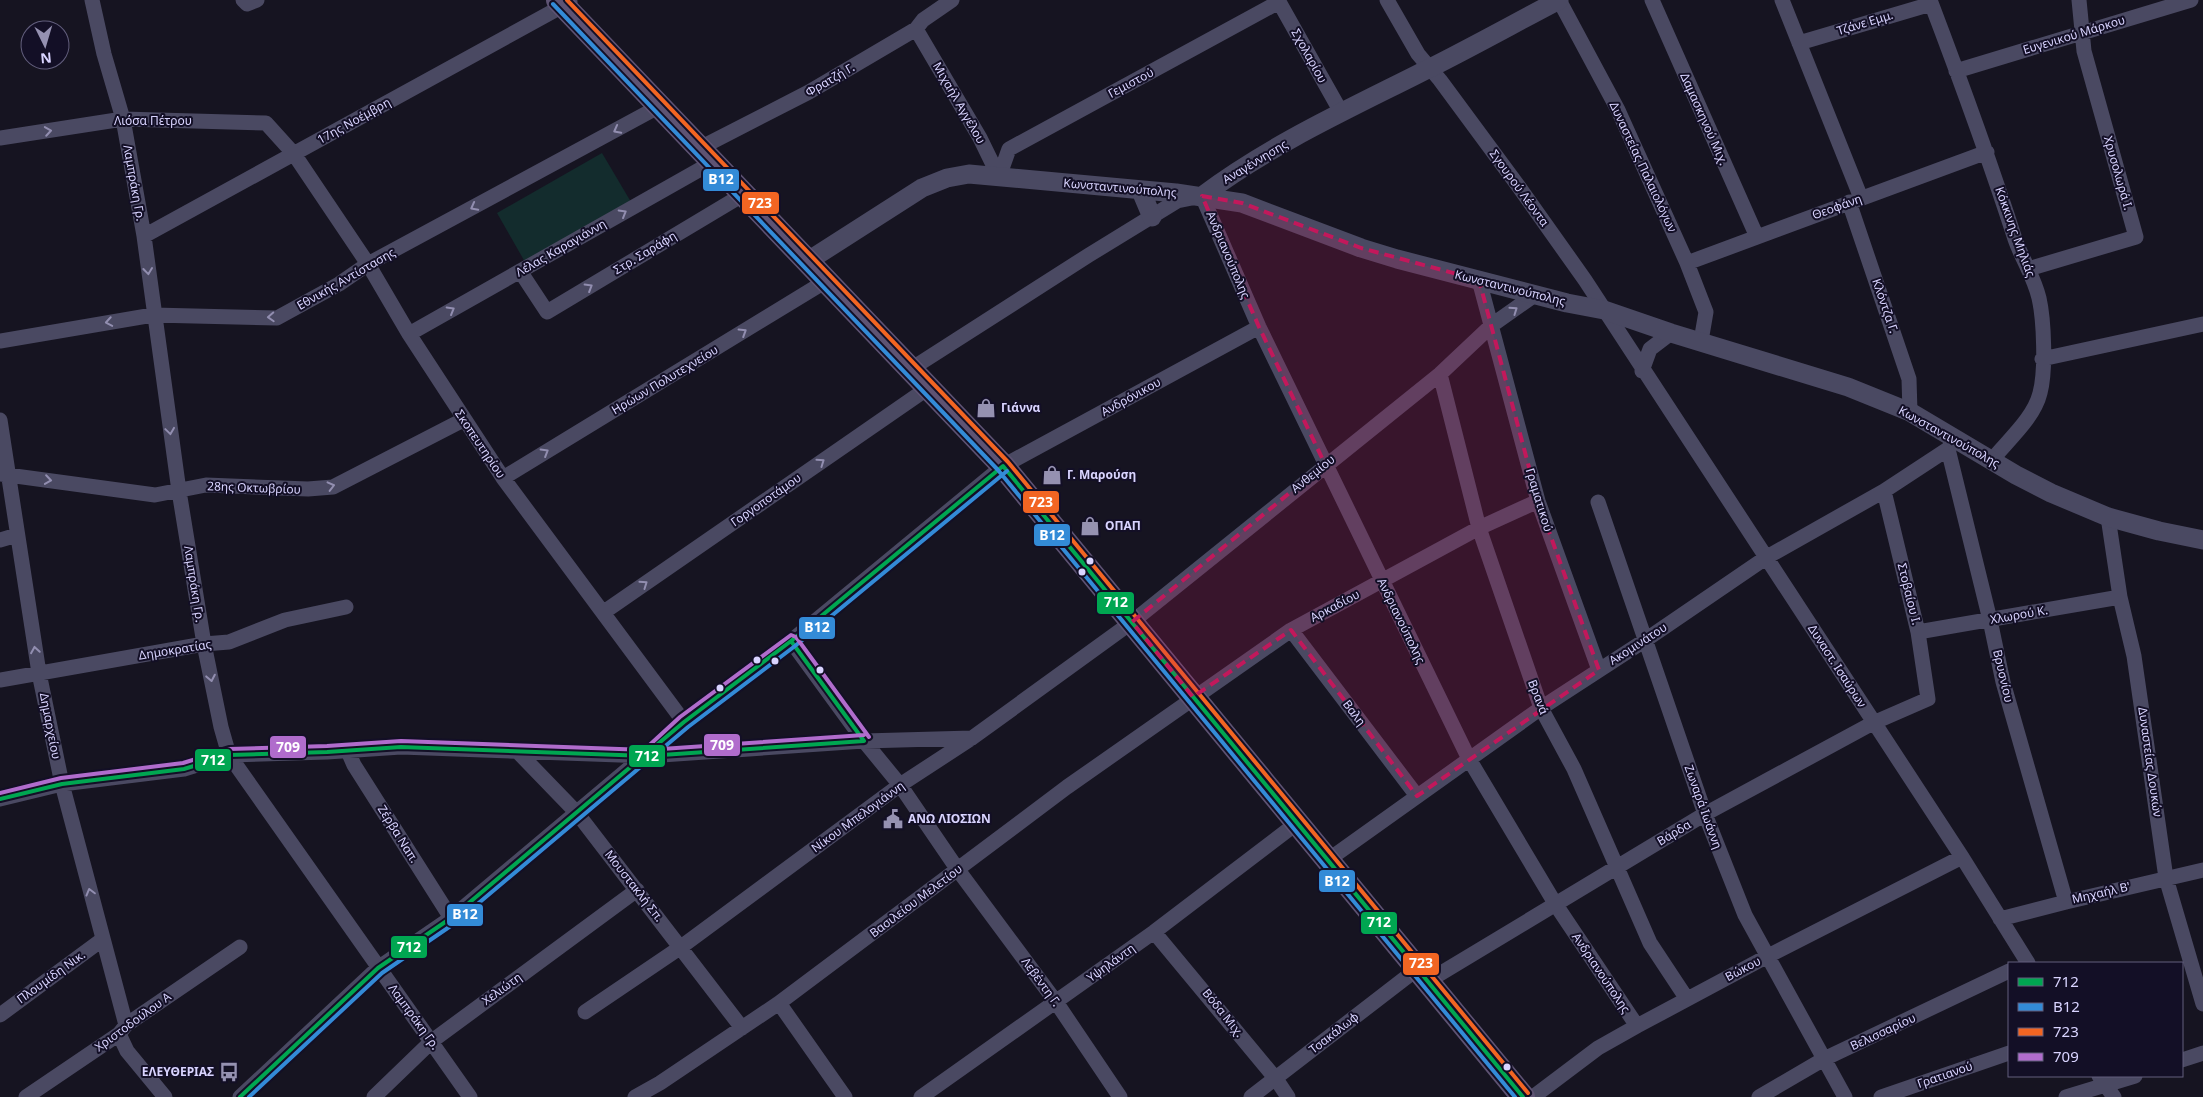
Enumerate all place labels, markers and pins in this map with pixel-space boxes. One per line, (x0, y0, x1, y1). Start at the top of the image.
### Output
shop icon: Γιάννα (975, 397, 997, 419)
place label: Γιάννα (1001, 399, 1041, 416)
shop icon: Γ. Μαρούση (1041, 464, 1063, 486)
place label: Γ. Μαρούση (1067, 466, 1136, 483)
shop icon: ΟΠΑΠ (1079, 515, 1101, 537)
place label: ΟΠΑΠ (1105, 517, 1141, 534)
unlabelled marker (1085, 556, 1095, 566)
unlabelled marker (1077, 567, 1087, 577)
unlabelled marker (752, 655, 762, 665)
unlabelled marker (770, 656, 780, 666)
unlabelled marker (815, 665, 825, 675)
unlabelled marker (715, 683, 725, 693)
public building icon: ΑΝΩ ΛΙΟΣΙΩΝ (882, 808, 904, 830)
place label: ΑΝΩ ΛΙΟΣΙΩΝ (908, 810, 991, 827)
bus stop icon: ΕΛΕΥΘΕΡΙΑΣ (218, 1061, 240, 1083)
unlabelled marker (1502, 1062, 1512, 1072)
place label: ΕΛΕΥΘΕΡΙΑΣ (142, 1063, 214, 1080)

